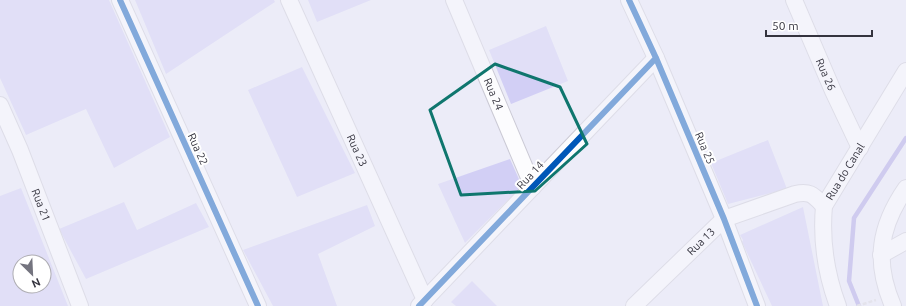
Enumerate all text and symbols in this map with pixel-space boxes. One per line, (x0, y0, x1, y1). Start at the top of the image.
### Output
scale bar (766, 12, 872, 38)
text: 50 m (772, 19, 799, 32)
street label: Rua 26 (814, 57, 838, 92)
street label: Rua 24 (482, 76, 506, 112)
street label: Rua 25 (693, 130, 717, 166)
street label: Rua 22 (186, 131, 210, 167)
street label: Rua 23 (345, 132, 370, 168)
street label: Rua do Canal (823, 141, 867, 202)
street label: Rua 14 (514, 159, 546, 191)
street label: Rua 21 (29, 187, 53, 223)
street label: Rua 13 (685, 225, 717, 257)
north arrow (12, 254, 52, 294)
text: N (30, 276, 42, 290)

